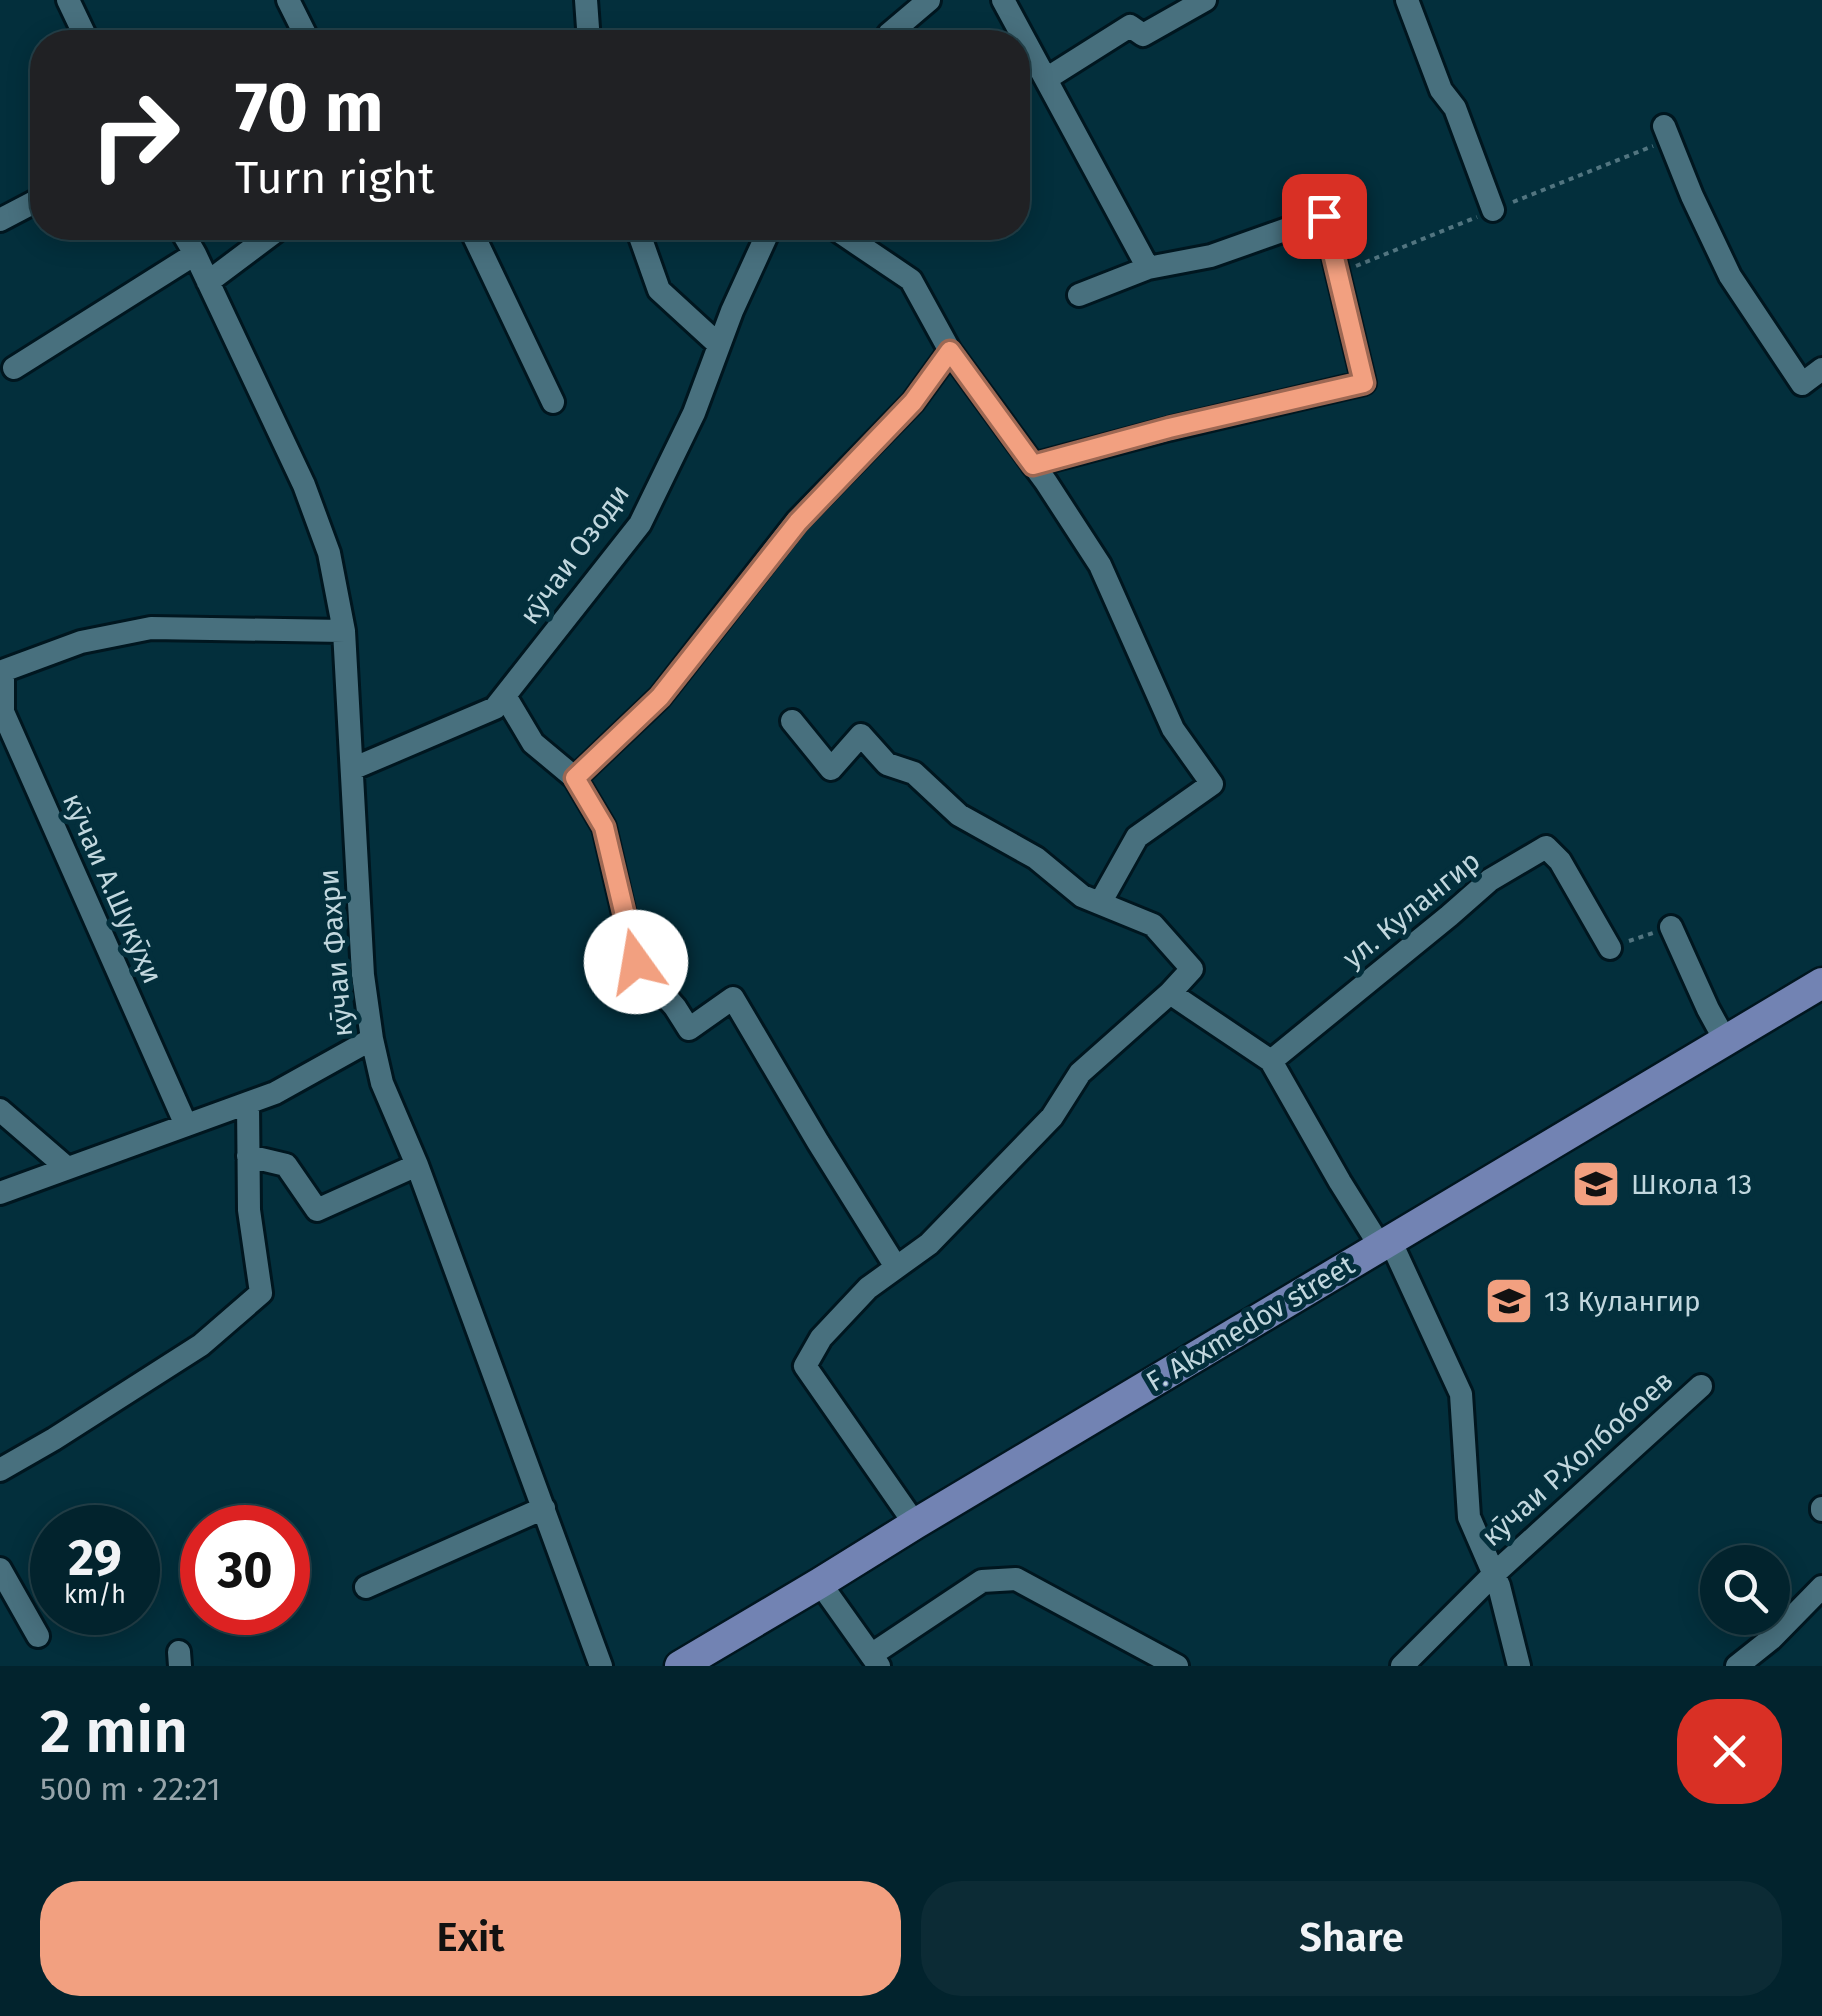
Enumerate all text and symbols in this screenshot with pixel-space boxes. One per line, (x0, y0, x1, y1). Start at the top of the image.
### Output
text: 70 m (235, 66, 384, 150)
icon: right (70, 70, 200, 200)
text: Turn right (235, 151, 434, 205)
pin (1282, 174, 1367, 259)
icon: arrive (1297, 189, 1352, 244)
street label: кӯчаи Озоди (513, 478, 636, 631)
street label: кӯчаи А.Шукӯҳи (56, 788, 169, 988)
street label: ул. Кулангир (1336, 844, 1487, 975)
street label: кӯчаи Фахри (312, 868, 359, 1038)
position arrow (584, 910, 688, 1014)
school or university icon: Школа 13 (1570, 1158, 1622, 1210)
place label: Школа 13 (1631, 1168, 1752, 1201)
street label: F. Akxmedov street (1140, 1248, 1361, 1399)
school or university icon: 13 Кулангир (1483, 1275, 1535, 1327)
place label: 13 Кулангир (1544, 1285, 1701, 1318)
street label: кӯчаи Р.Холбобоев (1475, 1364, 1680, 1553)
speed limit sign: 30 (180, 1505, 310, 1635)
text: 29 (68, 1528, 122, 1588)
map controls (1700, 1545, 1790, 1635)
button: search (1700, 1545, 1790, 1635)
text: km/h (64, 1580, 126, 1610)
text: 2 min (40, 1696, 188, 1768)
button: close (1677, 1699, 1782, 1804)
text: 500 m · 22:21 (40, 1770, 221, 1808)
button: Exit (40, 1881, 901, 1996)
button: Share (921, 1881, 1782, 1996)

